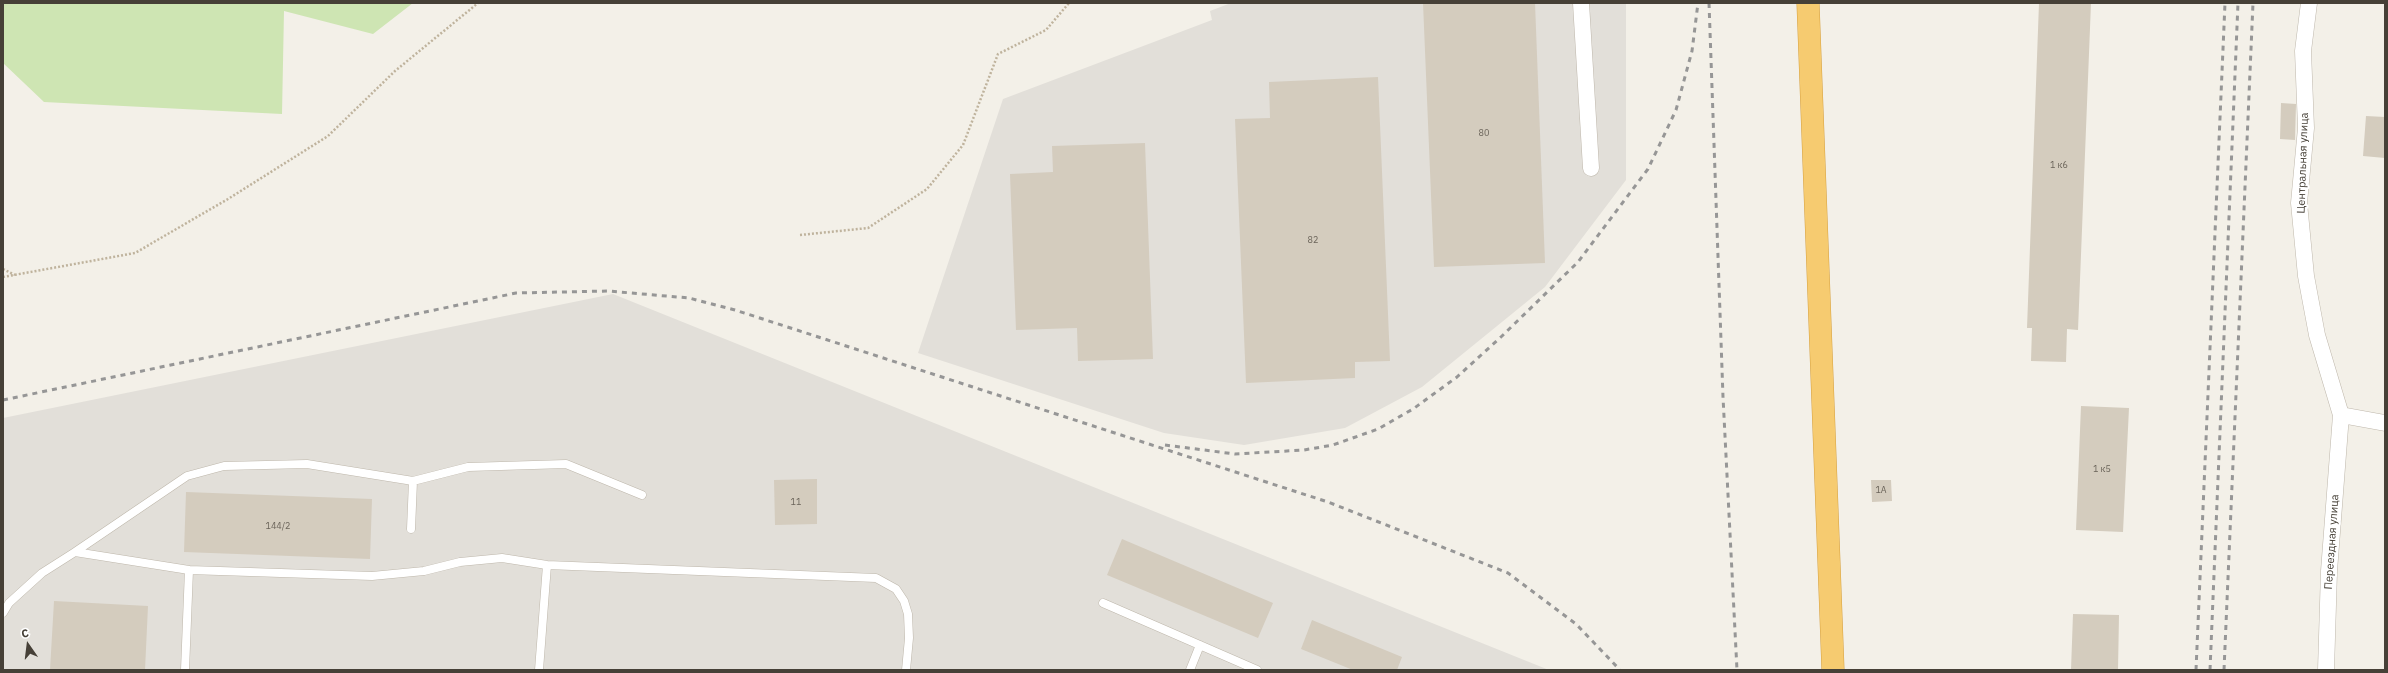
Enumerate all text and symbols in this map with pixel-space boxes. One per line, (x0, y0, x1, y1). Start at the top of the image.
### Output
street label: Центральная улица (2295, 112, 2311, 214)
house number: 80 (1479, 128, 1489, 138)
house number: 1 к6 (2050, 160, 2068, 170)
house number: 82 (1308, 235, 1318, 245)
house number: 1 к5 (2093, 464, 2111, 474)
house number: 1А (1875, 485, 1887, 495)
street label: Переездная улица (2322, 494, 2342, 590)
house number: 11 (791, 497, 801, 507)
house number: 144/2 (265, 521, 291, 531)
north arrow (8, 625, 48, 665)
text: С (20, 626, 30, 641)

